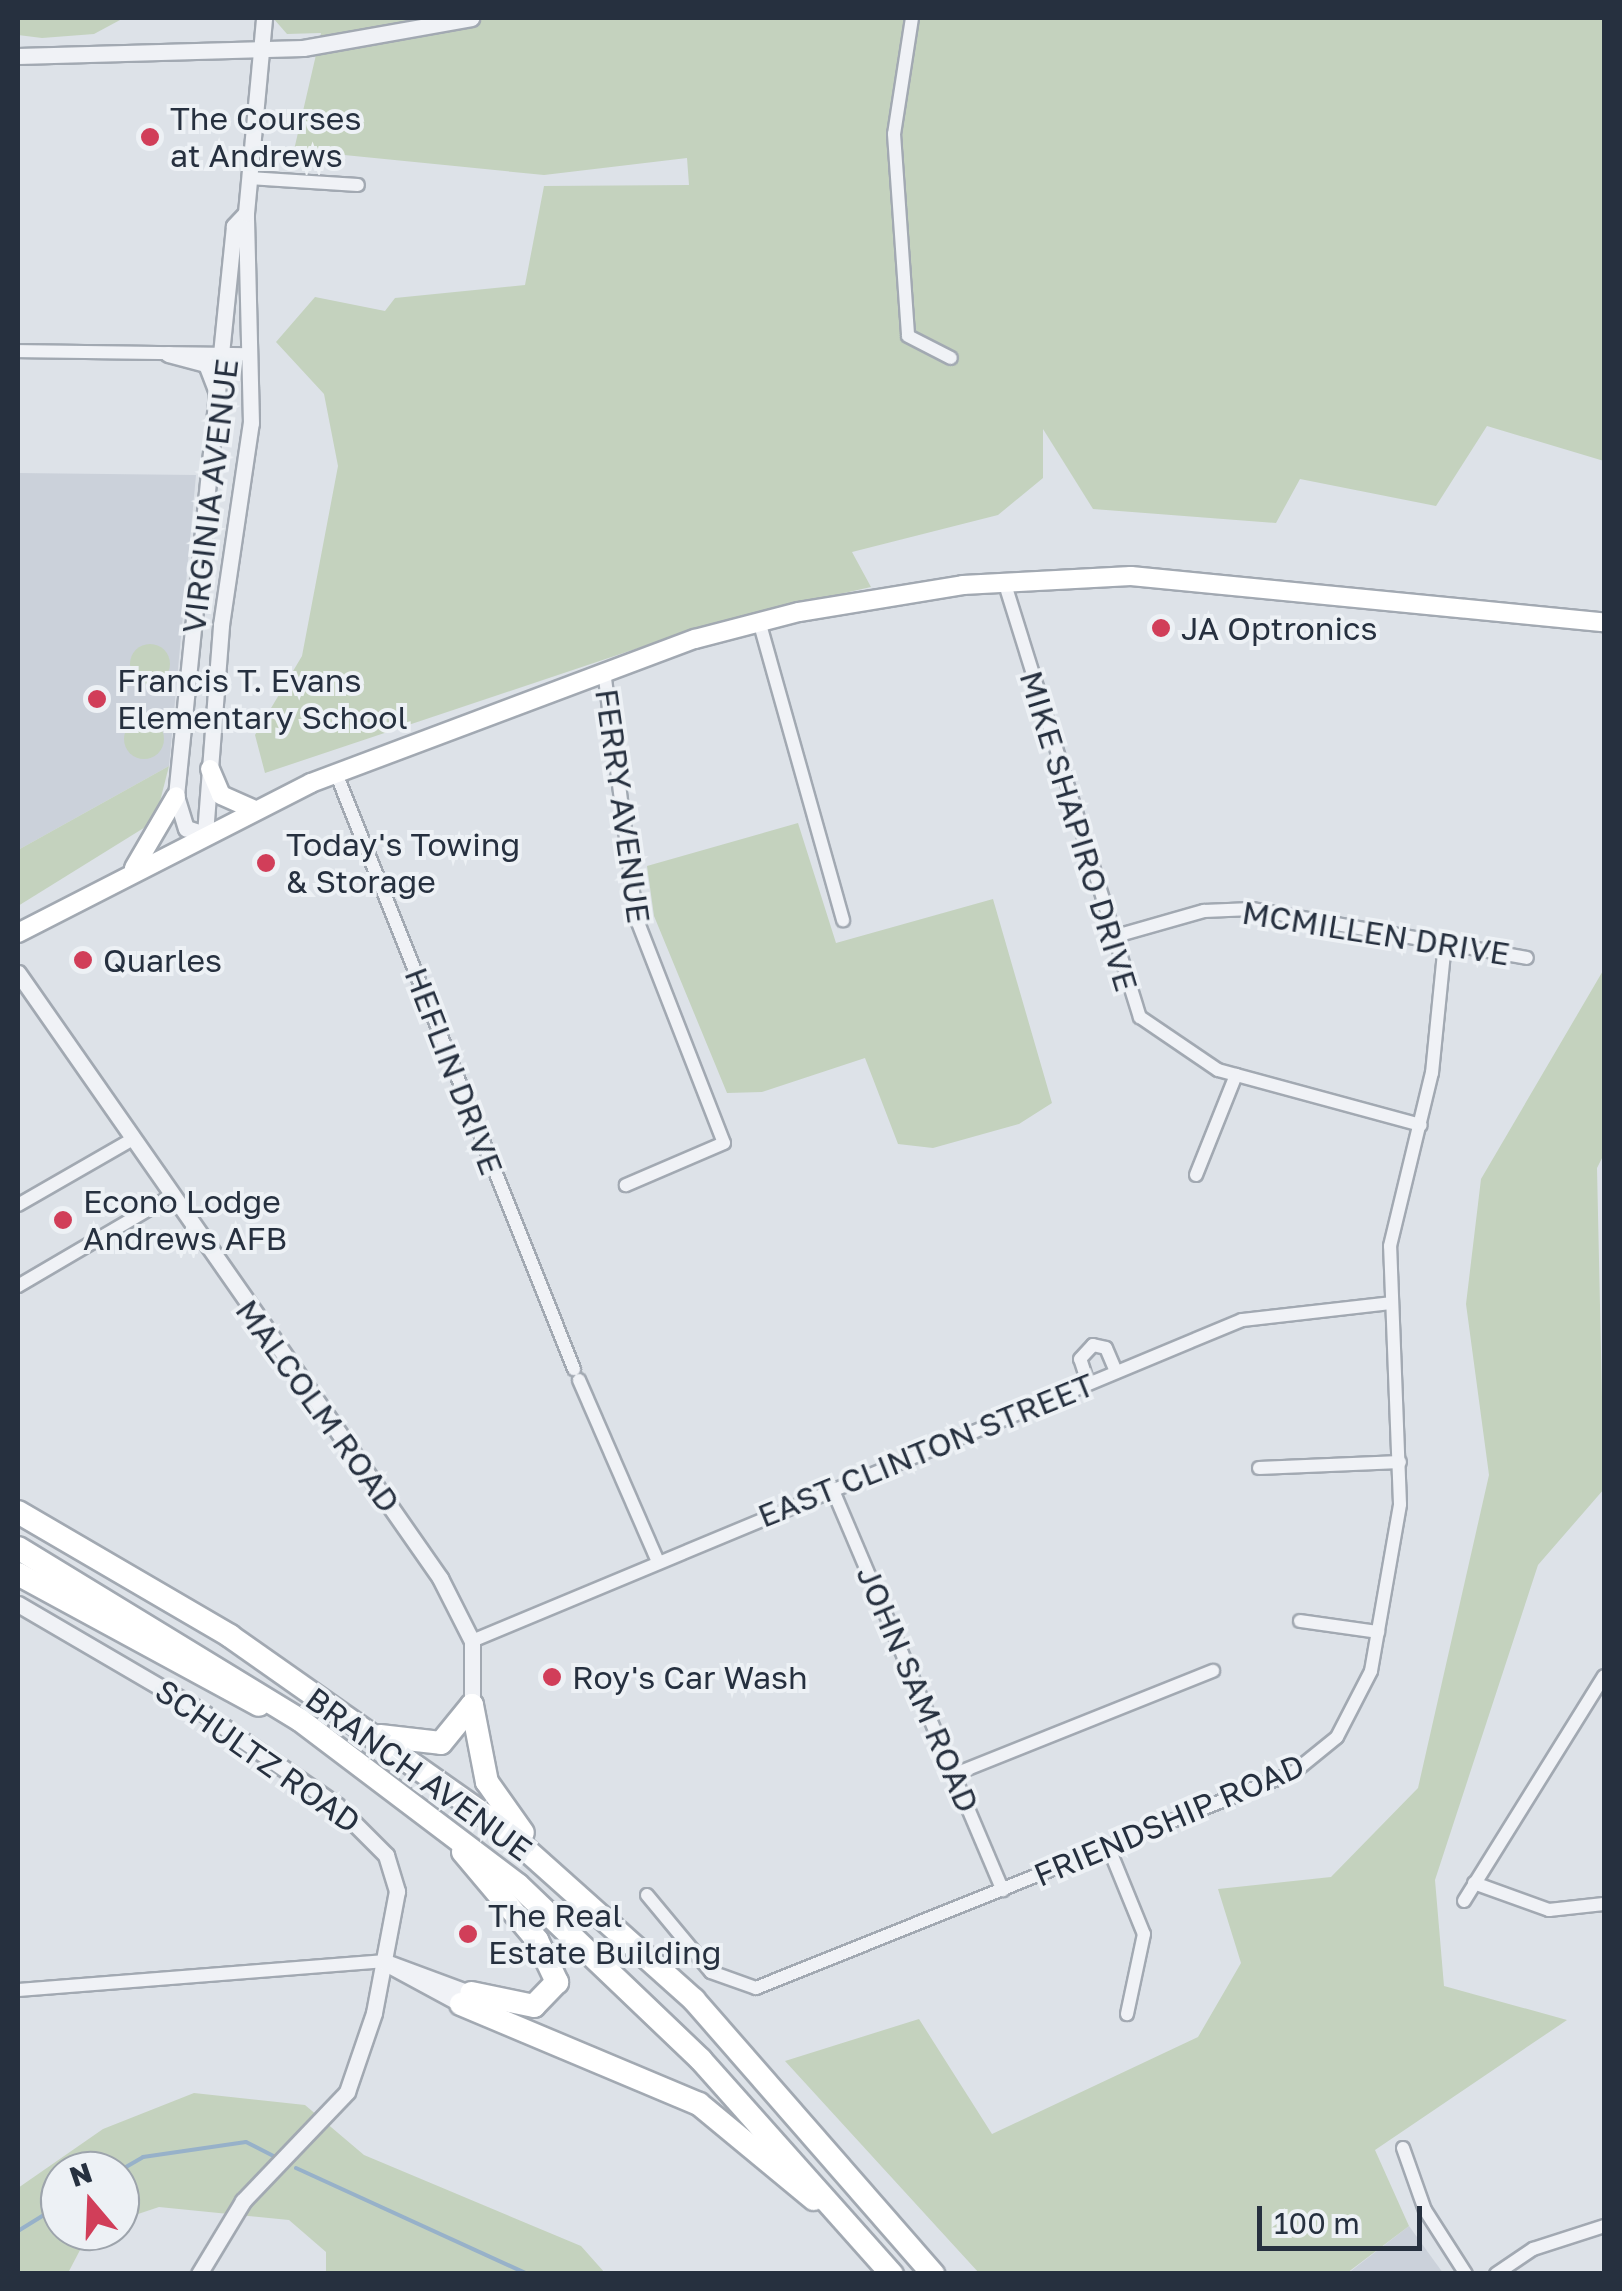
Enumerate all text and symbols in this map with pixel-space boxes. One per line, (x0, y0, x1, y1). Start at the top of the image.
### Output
place label: The Courses at Andrews (170, 100, 361, 175)
marker: The Courses at Andrews (139, 126, 161, 148)
street label: VIRGINIA AVENUE (174, 356, 246, 636)
place label: JA Optronics (1181, 609, 1377, 647)
marker: JA Optronics (1150, 617, 1172, 639)
place label: Francis T. Evans Elementary School (117, 662, 408, 737)
street label: MIKE SHAPIRO DRIVE (1012, 666, 1146, 996)
street label: FERRY AVENUE (588, 686, 658, 926)
marker: Francis T. Evans Elementary School (86, 688, 108, 710)
place label: Today's Towing & Storage (286, 826, 520, 901)
marker: Today's Towing & Storage (255, 852, 277, 874)
street label: MCMILLEN DRIVE (1239, 893, 1513, 973)
place label: Quarles (103, 941, 222, 979)
marker: Quarles (72, 949, 94, 971)
street label: HEFLIN DRIVE (397, 962, 511, 1180)
place label: Econo Lodge Andrews AFB (83, 1183, 287, 1258)
marker: Econo Lodge Andrews AFB (52, 1209, 74, 1231)
street label: MALCOLM ROAD (228, 1292, 408, 1520)
street label: EAST CLINTON STREET (752, 1365, 1100, 1535)
street label: JOHN SAM ROAD (849, 1560, 987, 1818)
place label: Roy's Car Wash (572, 1658, 808, 1696)
marker: Roy's Car Wash (541, 1666, 563, 1688)
street label: SCHULTZ ROAD (148, 1671, 368, 1841)
street label: BRANCH AVENUE (299, 1679, 539, 1869)
street label: FRIENDSHIP ROAD (1028, 1746, 1310, 1894)
place label: The Real Estate Building (488, 1897, 721, 1972)
marker: The Real Estate Building (457, 1923, 479, 1945)
north arrow (40, 2151, 140, 2251)
text: N (65, 2155, 96, 2193)
scale bar (1262, 2186, 1427, 2248)
text: 100 m (1274, 2205, 1360, 2241)

